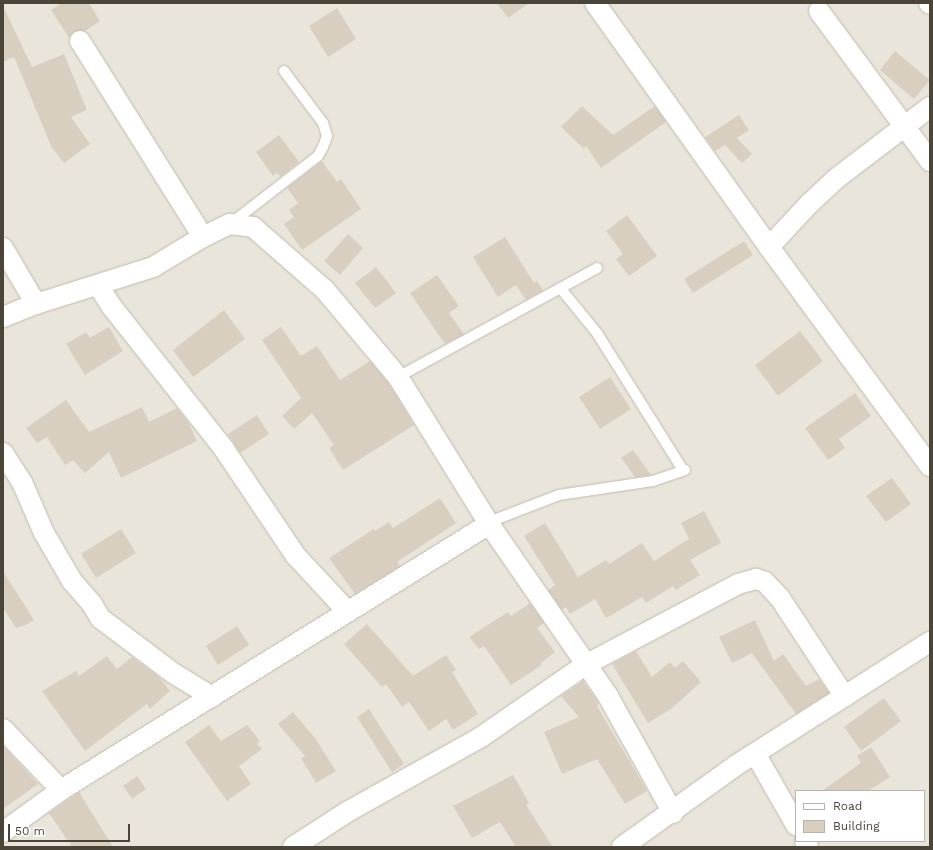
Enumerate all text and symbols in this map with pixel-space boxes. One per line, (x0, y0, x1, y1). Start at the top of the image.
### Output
legend (795, 790, 925, 842)
text: Road (833, 799, 862, 813)
scale bar (10, 816, 132, 842)
text: Building (833, 819, 880, 833)
text: 50 m (15, 824, 45, 838)

